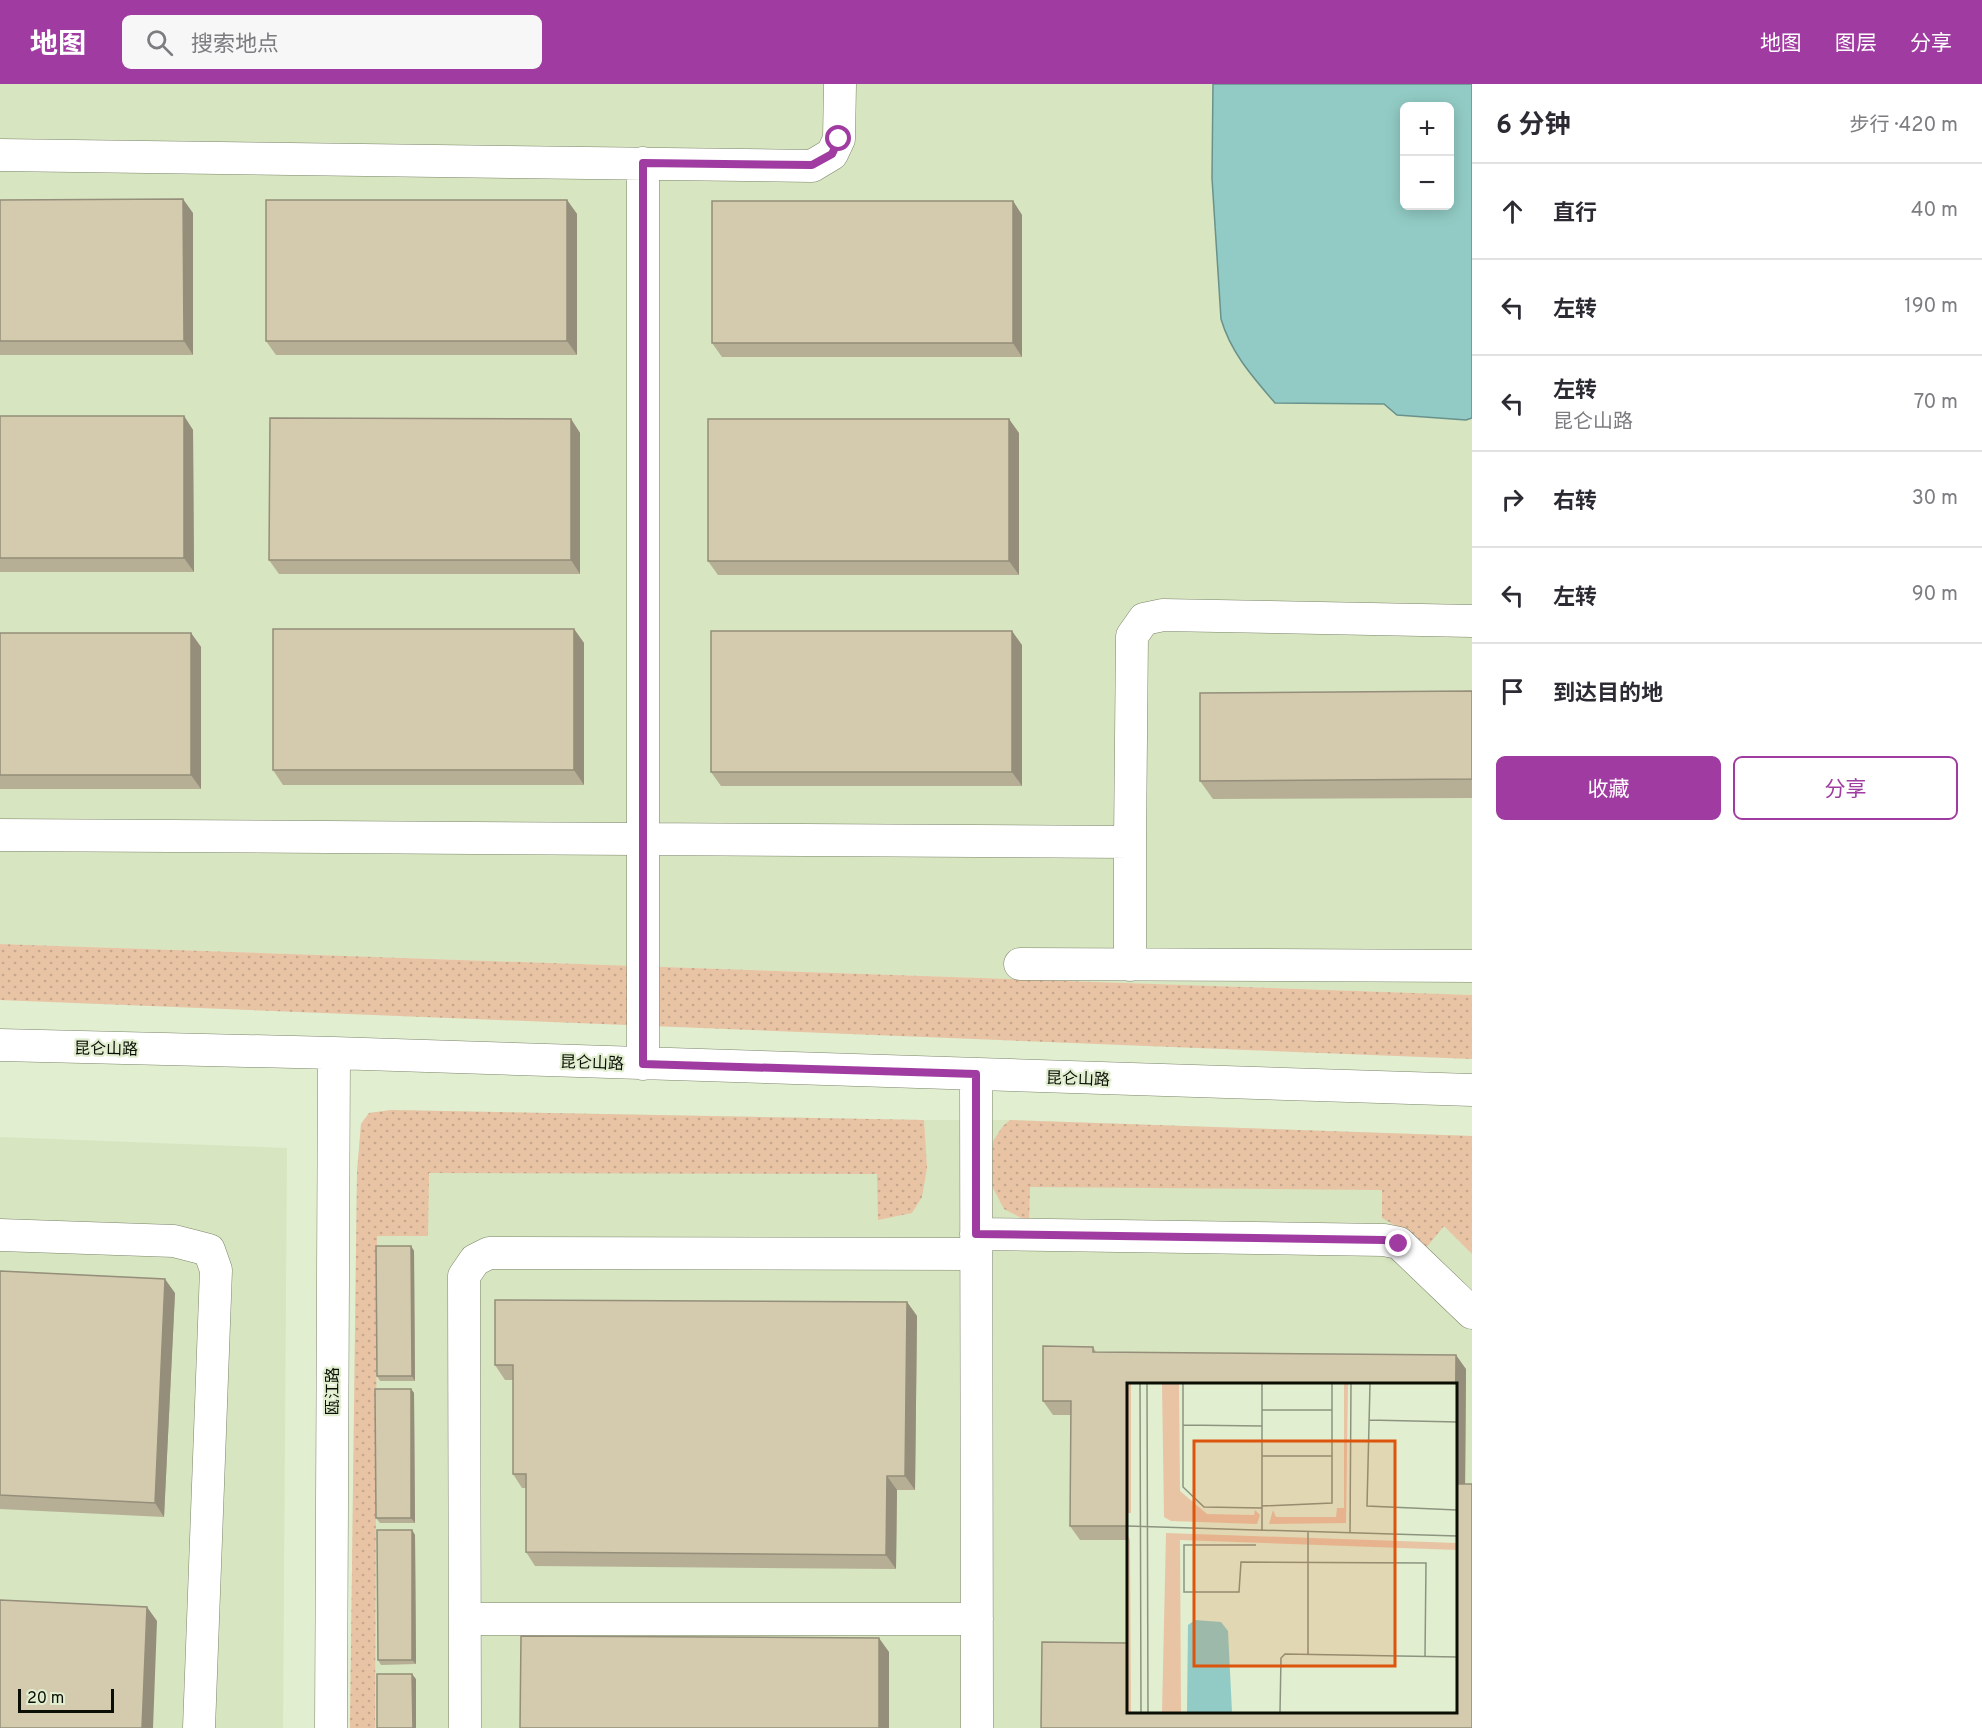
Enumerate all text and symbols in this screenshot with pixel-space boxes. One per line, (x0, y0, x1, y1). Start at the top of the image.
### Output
search box (122, 15, 542, 69)
icon: search (143, 26, 176, 59)
text: 地图 (30, 28, 86, 64)
text: 地图 (1760, 31, 1802, 58)
text: 图层 (1835, 31, 1877, 58)
text: 分享 (1910, 31, 1952, 58)
text: 搜索地点 (191, 32, 279, 59)
map controls (1400, 102, 1454, 210)
button: + (1400, 102, 1454, 156)
text: 6 分钟 (1496, 110, 1570, 143)
text: 步行 · 420 m (1849, 113, 1958, 139)
route start (825, 125, 851, 151)
button: − (1400, 156, 1454, 210)
icon: ahead (1496, 195, 1529, 228)
text: 40 m (1911, 198, 1958, 224)
text: 直行 (1553, 201, 1597, 228)
icon: left (1496, 291, 1529, 324)
text: 190 m (1904, 294, 1958, 320)
text: 左转 (1553, 297, 1597, 324)
text: 左转 (1553, 378, 1597, 405)
icon: left (1496, 387, 1529, 420)
text: 70 m (1914, 390, 1958, 416)
text: 昆仑山路 (1553, 410, 1633, 436)
icon: right (1496, 483, 1529, 516)
text: 30 m (1912, 486, 1958, 512)
text: 右转 (1553, 489, 1597, 516)
icon: left (1496, 579, 1529, 612)
text: 90 m (1912, 582, 1958, 608)
text: 左转 (1553, 585, 1597, 612)
icon: arrive (1496, 675, 1529, 708)
text: 到达目的地 (1553, 681, 1663, 708)
button: 收藏 (1496, 756, 1721, 820)
button: 分享 (1733, 756, 1958, 820)
street label: 昆仑山路 (74, 1039, 138, 1061)
street label: 昆仑山路 (560, 1053, 624, 1075)
street label: 昆仑山路 (1046, 1069, 1110, 1091)
route end (1385, 1230, 1411, 1256)
street label: 瓯江路 (324, 1367, 344, 1415)
inset map (1127, 1383, 1457, 1713)
scale bar (18, 1686, 114, 1714)
text: 20 m (27, 1689, 64, 1709)

